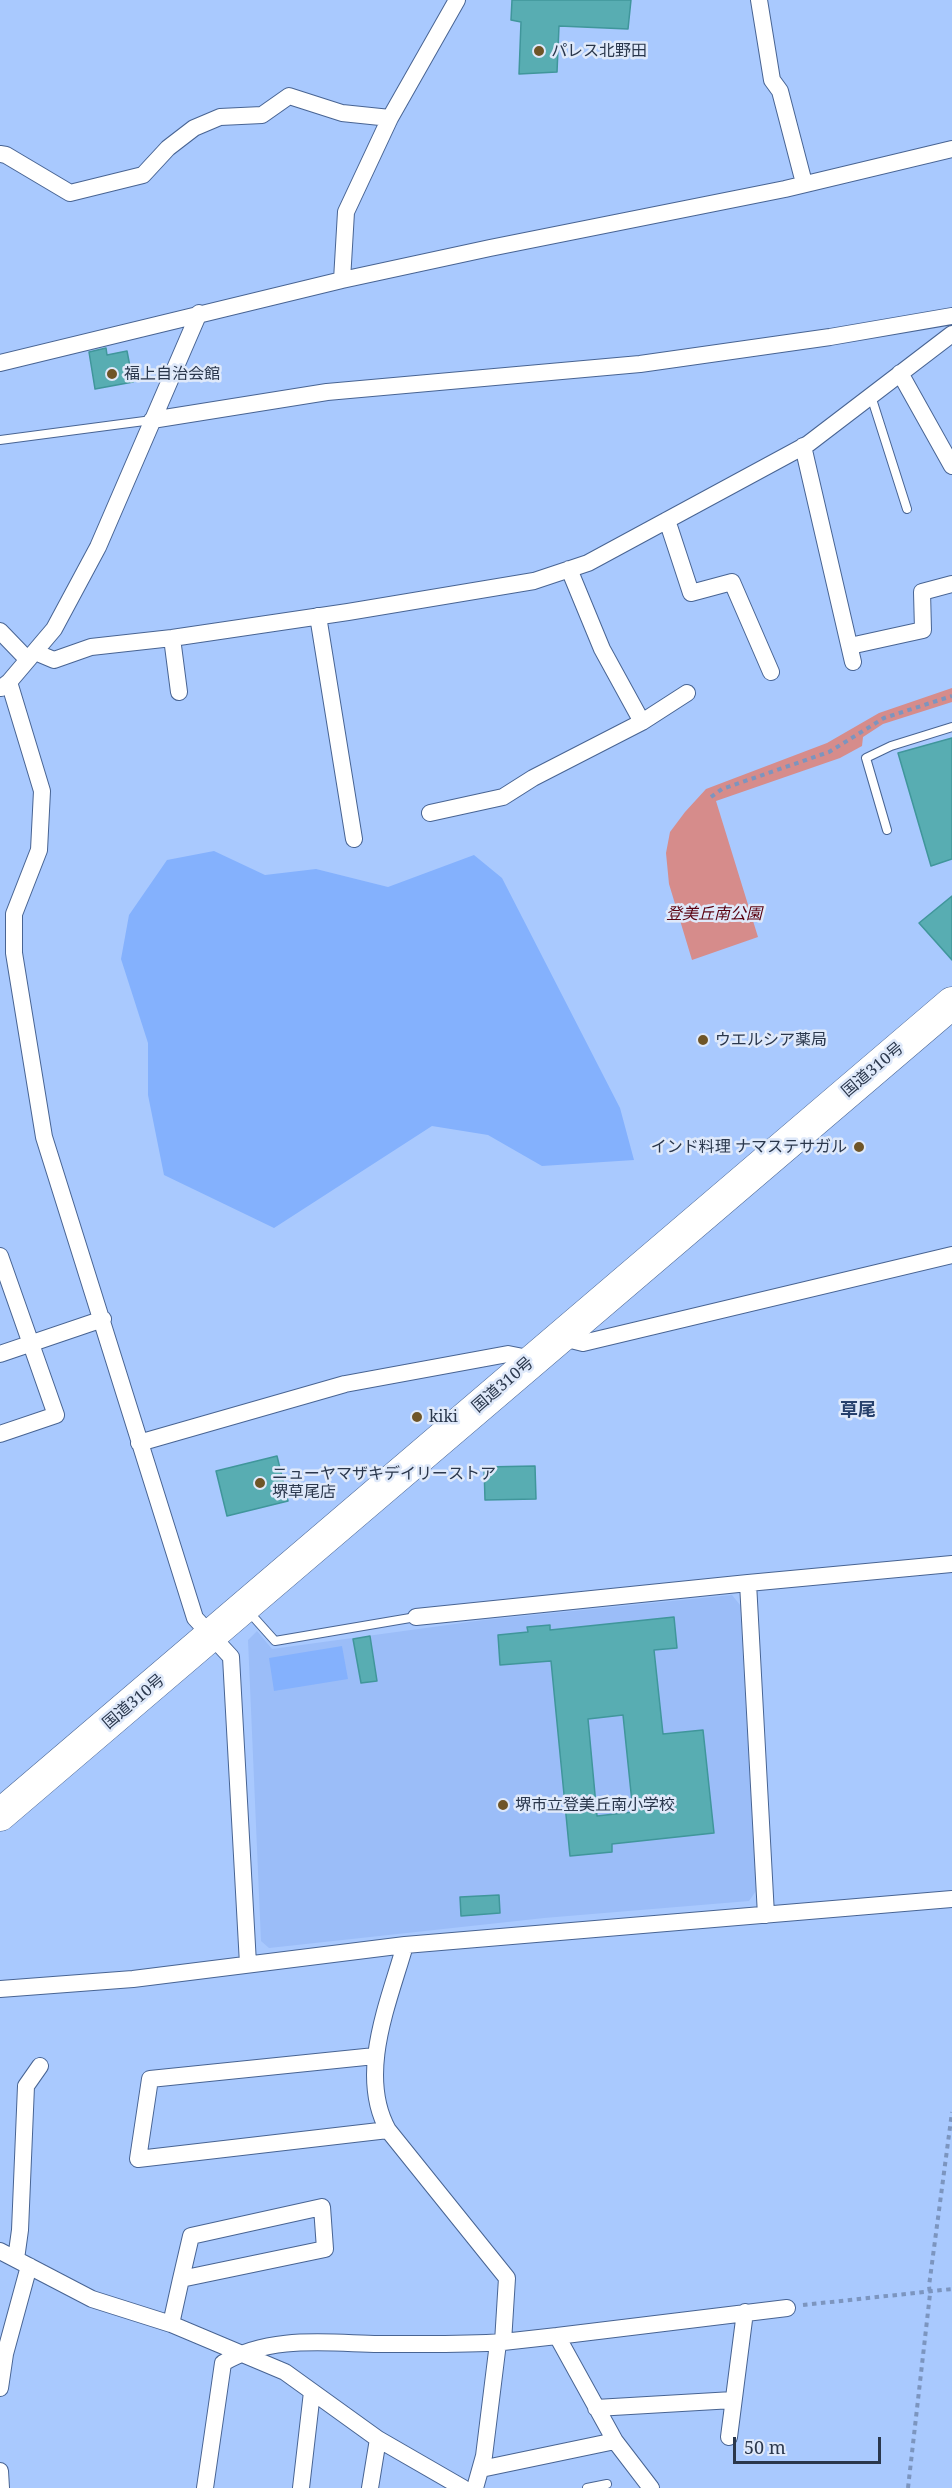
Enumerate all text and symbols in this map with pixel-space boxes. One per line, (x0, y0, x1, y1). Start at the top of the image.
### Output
place label: パレス北野田 (551, 41, 647, 61)
marker: パレス北野田 (532, 44, 546, 58)
place label: 福上自治会館 (124, 364, 220, 384)
marker: 福上自治会館 (105, 367, 119, 381)
park label: 登美丘南公園 (666, 904, 762, 924)
place label: ウエルシア薬局 (715, 1030, 827, 1050)
marker: ウエルシア薬局 (696, 1033, 710, 1047)
street label: 国道310号 (838, 1039, 908, 1101)
place label: インド料理 ナマステサガル (651, 1137, 847, 1157)
marker: インド料理 ナマステサガル (852, 1140, 866, 1154)
street label: 国道310号 (468, 1353, 538, 1417)
district label: 草尾 (840, 1400, 876, 1422)
place label: kiki (429, 1407, 458, 1427)
marker: kiki (410, 1410, 424, 1424)
place label: ニューヤマザキデイリーストア 堺草尾店 (272, 1464, 496, 1502)
marker: ニューヤマザキデイリーストア 堺草尾店 (253, 1476, 267, 1490)
street label: 国道310号 (99, 1671, 169, 1733)
place label: 堺市立登美丘南小学校 (515, 1795, 675, 1815)
marker: 堺市立登美丘南小学校 (496, 1798, 510, 1812)
scale bar (736, 2425, 884, 2463)
text: 50 m (744, 2435, 786, 2459)

